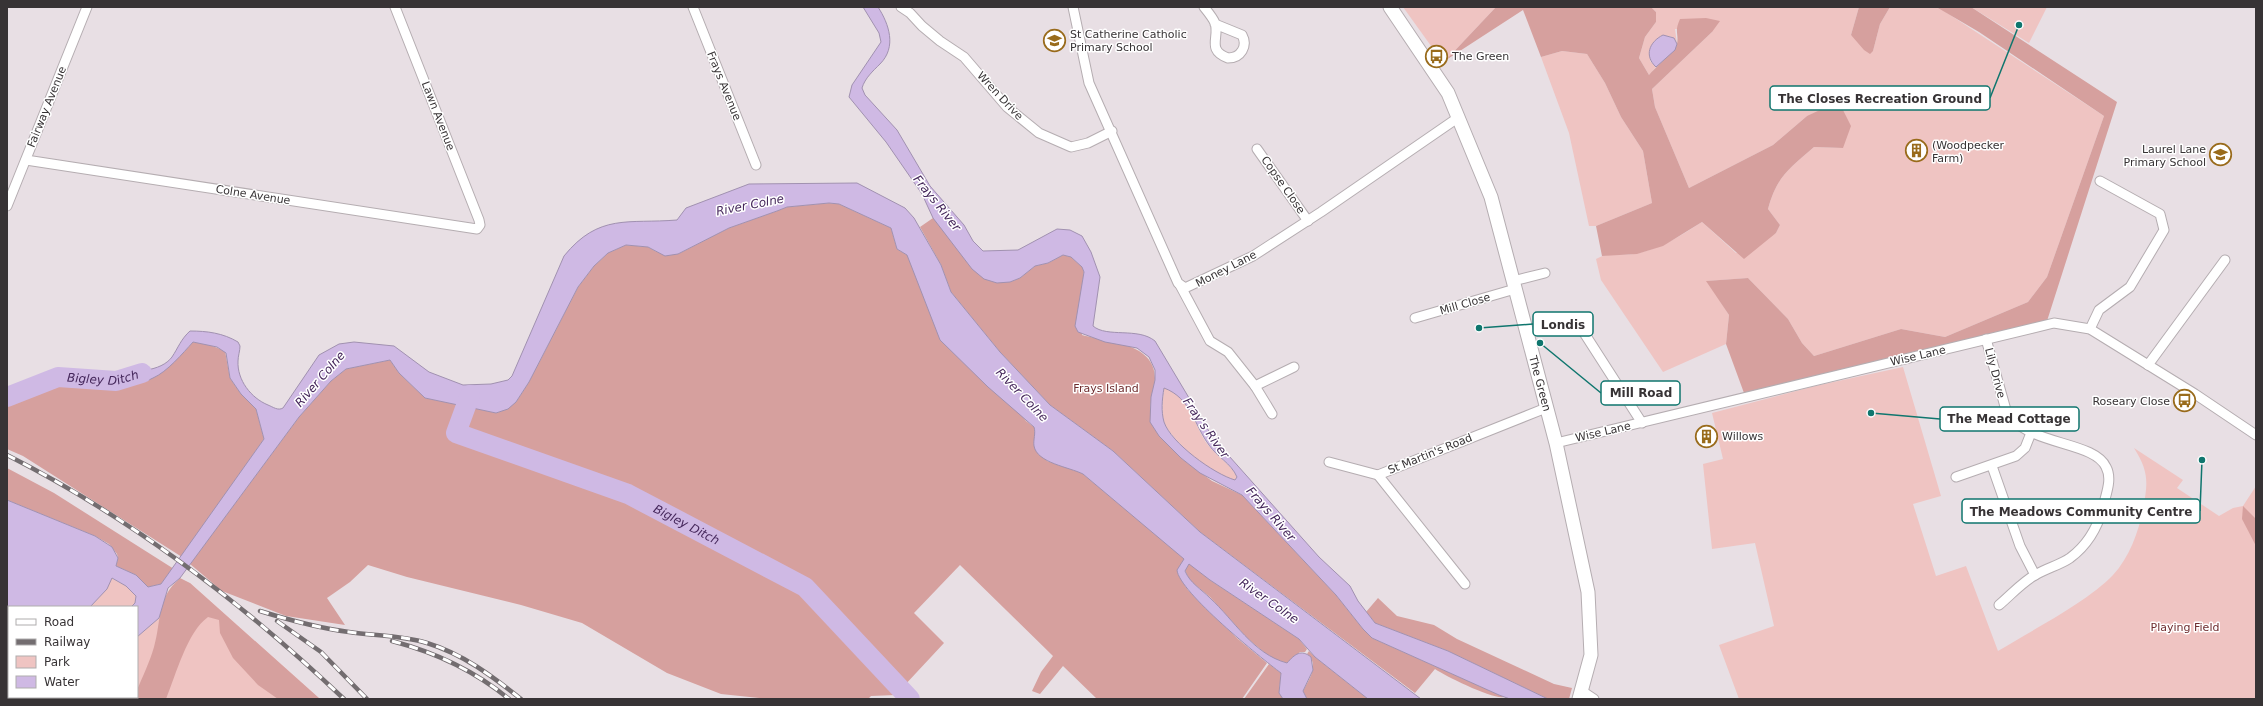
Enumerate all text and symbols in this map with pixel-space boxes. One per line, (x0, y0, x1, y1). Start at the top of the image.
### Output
school or university icon: St Catherine Catholic Primary School (1042, 27, 1068, 53)
place label: St Catherine Catholic Primary School (1070, 28, 1187, 54)
bus stop icon: The Green (1423, 43, 1449, 69)
street label: Frays Avenue (704, 50, 744, 123)
place label: The Green (1451, 50, 1509, 63)
street label: Fairway Avenue (25, 64, 69, 149)
street label: Wren Drive (974, 69, 1026, 123)
street label: Lawn Avenue (419, 80, 457, 153)
callout: The Closes Recreation Ground (1770, 86, 1990, 110)
text: The Closes Recreation Ground (1778, 92, 1982, 106)
building icon: (Woodpecker Farm) (1903, 138, 1929, 164)
place label: (Woodpecker Farm) (1932, 139, 2005, 165)
school or university icon: Laurel Lane Primary School (2208, 142, 2234, 168)
place label: Laurel Lane Primary School (2123, 143, 2206, 169)
street label: Copse Close (1258, 154, 1308, 217)
water label: Frays River (910, 172, 964, 234)
street label: Colne Avenue (215, 183, 292, 207)
water label: River Colne (715, 192, 785, 218)
street label: Money Lane (1193, 248, 1259, 290)
street label: Mill Close (1438, 291, 1492, 317)
callout: Londis (1533, 312, 1593, 336)
text: Londis (1541, 318, 1585, 332)
street label: Wise Lane (1889, 343, 1947, 369)
street label: Lily Drive (1982, 346, 2008, 400)
water label: River Colne (292, 348, 348, 410)
street label: The Green (1526, 353, 1554, 413)
water label: River Colne (993, 365, 1051, 425)
water label: Bigley Ditch (67, 367, 140, 388)
callout: Mill Road (1601, 381, 1680, 405)
park label: Frays Island (1073, 382, 1139, 395)
text: Mill Road (1610, 386, 1672, 400)
bus stop icon: Roseary Close (2172, 388, 2198, 414)
water label: Fray's River (1180, 395, 1233, 462)
place label: Roseary Close (2092, 395, 2170, 408)
callout: The Mead Cottage (1940, 407, 2079, 431)
text: The Mead Cottage (1947, 412, 2071, 426)
street label: Wise Lane (1574, 419, 1632, 445)
building icon: Willows (1693, 423, 1719, 449)
place label: Willows (1722, 430, 1764, 443)
street label: St Martin's Road (1386, 431, 1474, 477)
water label: Frays River (1244, 484, 1299, 545)
callout: The Meadows Community Centre (1962, 499, 2200, 523)
water label: Bigley Ditch (651, 502, 722, 548)
text: The Meadows Community Centre (1970, 505, 2192, 519)
water label: River Colne (1237, 575, 1301, 627)
legend (8, 606, 138, 698)
text: Road (44, 615, 74, 629)
park label: Playing Field (2151, 621, 2219, 634)
text: Railway (44, 635, 90, 649)
text: Park (44, 655, 70, 669)
text: Water (44, 675, 80, 689)

